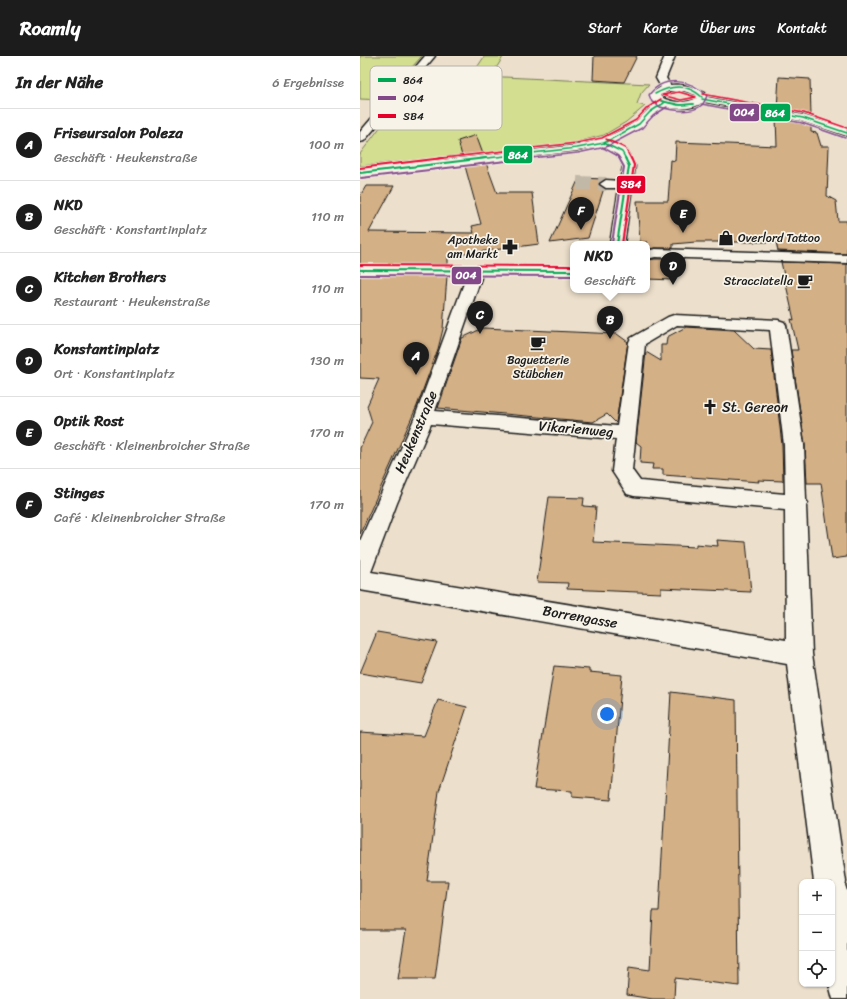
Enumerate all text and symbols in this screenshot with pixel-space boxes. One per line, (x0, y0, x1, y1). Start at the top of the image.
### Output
text: Roamly (20, 12, 80, 45)
text: Start (588, 16, 621, 41)
text: Karte (643, 16, 678, 41)
text: Über uns (700, 16, 755, 41)
text: Kontakt (777, 16, 827, 41)
legend (370, 66, 502, 130)
text: In der Nähe (16, 67, 103, 97)
text: 6 Ergebnisse (272, 71, 344, 94)
text: 864 (403, 71, 423, 90)
text: 004 (403, 89, 424, 108)
line badge: 004 (729, 103, 760, 122)
text: 004 (734, 103, 755, 122)
line badge: 864 (760, 103, 791, 122)
text: 864 (764, 104, 785, 123)
text: SB4 (403, 107, 424, 126)
text: Friseursalon Poleza (54, 120, 183, 146)
text: A (25, 133, 33, 156)
text: 100 m (309, 133, 344, 156)
line badge: 864 (503, 145, 533, 164)
text: Geschäft · Heukenstraße (54, 146, 197, 169)
text: 864 (507, 146, 528, 165)
line badge: SB4 (616, 175, 646, 194)
text: SB4 (620, 175, 642, 194)
text: NKD (54, 192, 83, 218)
pin: F (568, 197, 594, 230)
pin: E (670, 200, 696, 233)
text: B (25, 205, 33, 228)
text: 110 m (311, 205, 344, 228)
text: Geschäft · Konstantinplatz (54, 218, 207, 241)
place label: Overlord Tattoo (738, 227, 820, 249)
place label: Apotheke am Markt (447, 229, 498, 265)
shop icon: Overlord Tattoo (717, 229, 735, 247)
pharmacy icon: Apotheke am Markt (501, 238, 519, 256)
popup (570, 241, 650, 293)
text: NKD (584, 243, 613, 269)
pin: D (660, 252, 686, 285)
text: Kitchen Brothers (54, 264, 166, 290)
line badge: 004 (451, 266, 482, 285)
text: 004 (456, 266, 477, 285)
text: Geschäft (584, 269, 636, 292)
place label: Stracciatella (724, 270, 794, 292)
cafe icon: Stracciatella (796, 272, 814, 290)
text: C (25, 277, 33, 300)
text: 110 m (311, 277, 344, 300)
text: Restaurant · Heukenstraße (54, 290, 210, 313)
pin: C (467, 301, 493, 334)
pin: B (597, 306, 623, 339)
cafe icon: Baguetterie Stübchen (529, 334, 547, 352)
text: Konstantinplatz (54, 336, 159, 362)
pin: A (403, 342, 429, 375)
text: D (25, 349, 33, 372)
text: 130 m (310, 349, 344, 372)
place label: Baguetterie Stübchen (507, 349, 569, 385)
text: Ort · Konstantinplatz (54, 362, 175, 385)
street label: Heukenstraße (387, 387, 445, 477)
place label: St. Gereon (722, 395, 789, 420)
church icon: St. Gereon (701, 398, 719, 416)
text: Optik Rost (54, 408, 124, 434)
street label: Vikarienweg (538, 413, 614, 445)
text: E (25, 421, 33, 444)
text: 170 m (309, 421, 344, 444)
text: Geschäft · Kleinenbroicher Straße (54, 434, 250, 457)
text: Stinges (54, 480, 104, 506)
text: F (25, 493, 33, 516)
text: 170 m (309, 493, 344, 516)
text: Café · Kleinenbroicher Straße (54, 506, 225, 529)
street label: Borrengasse (541, 598, 619, 636)
your location (597, 704, 617, 724)
map controls (799, 879, 835, 987)
button: + (799, 879, 835, 915)
button: − (799, 915, 835, 951)
button: locate (799, 951, 835, 987)

